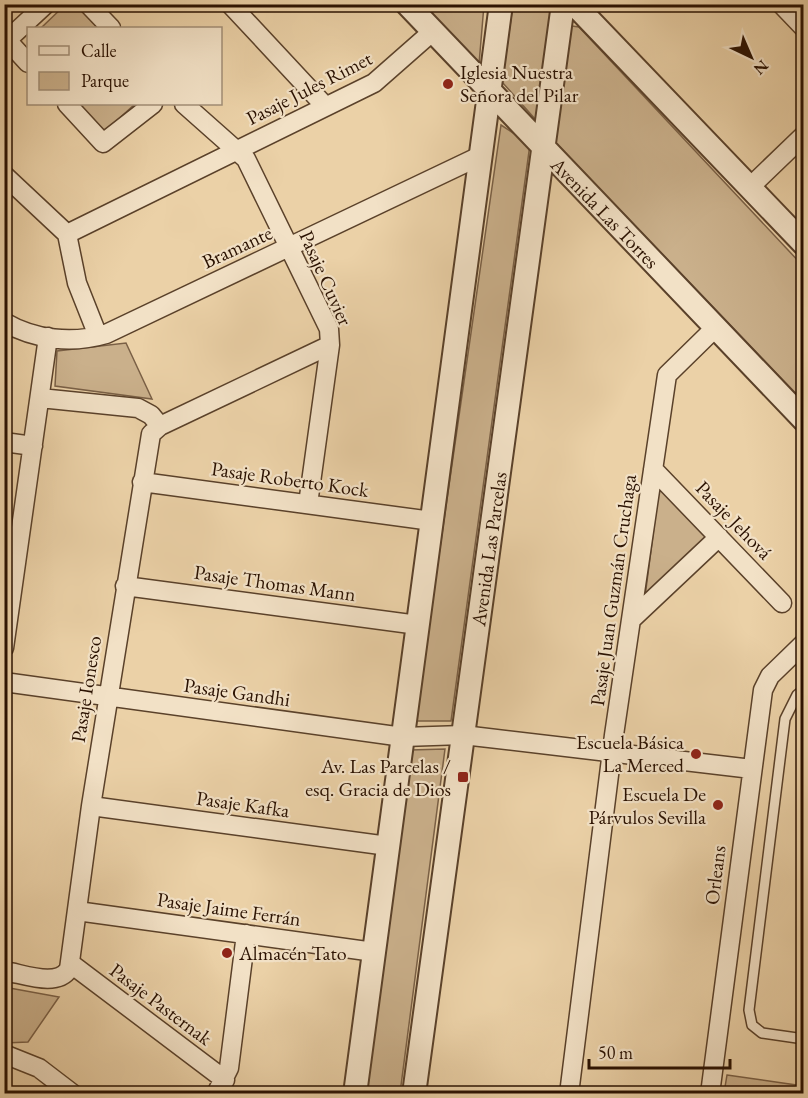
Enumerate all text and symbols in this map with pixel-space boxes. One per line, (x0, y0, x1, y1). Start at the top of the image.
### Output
legend (27, 27, 222, 105)
north arrow (721, 27, 781, 87)
text: Calle (81, 39, 117, 62)
street label: Pasaje Jules Rimet (242, 45, 377, 131)
text: N (749, 55, 773, 80)
place label: Iglesia Nuestra Señora del Pilar (460, 59, 579, 108)
text: Parque (81, 69, 129, 92)
marker: Iglesia Nuestra Señora del Pilar (441, 77, 455, 91)
street label: Avenida Las Torres (545, 151, 665, 274)
street label: Bramante (198, 219, 276, 275)
street label: Pasaje Cuvier (293, 226, 359, 330)
street label: Pasaje Roberto Kock (210, 455, 371, 503)
street label: Avenida Las Parcelas (465, 470, 513, 629)
street label: Pasaje Juan Guzmán Cruchaga (584, 472, 642, 708)
street label: Pasaje Jehová (690, 475, 778, 565)
street label: Pasaje Thomas Mann (193, 559, 358, 607)
street label: Pasaje Ionesco (65, 634, 107, 744)
street label: Pasaje Gandhi (182, 672, 292, 712)
place label: Escuela Básica La Merced (576, 729, 685, 778)
marker: Escuela Básica La Merced (689, 747, 703, 761)
place label: Av. Las Parcelas / esq. Gracia de Dios (305, 753, 451, 802)
marker: Av. Las Parcelas / esq. Gracia de Dios (456, 770, 470, 784)
place label: Escuela De Párvulos Sevilla (589, 781, 706, 830)
street label: Pasaje Kafka (195, 785, 291, 823)
marker: Escuela De Párvulos Sevilla (711, 798, 725, 812)
street label: Orleans (698, 844, 732, 906)
street label: Pasaje Jaime Ferrán (155, 886, 303, 932)
place label: Almacén Tato (238, 940, 347, 966)
marker: Almacén Tato (220, 946, 234, 960)
street label: Pasaje Pasternak (105, 957, 218, 1051)
scale bar (589, 1032, 730, 1070)
text: 50 m (598, 1041, 633, 1064)

